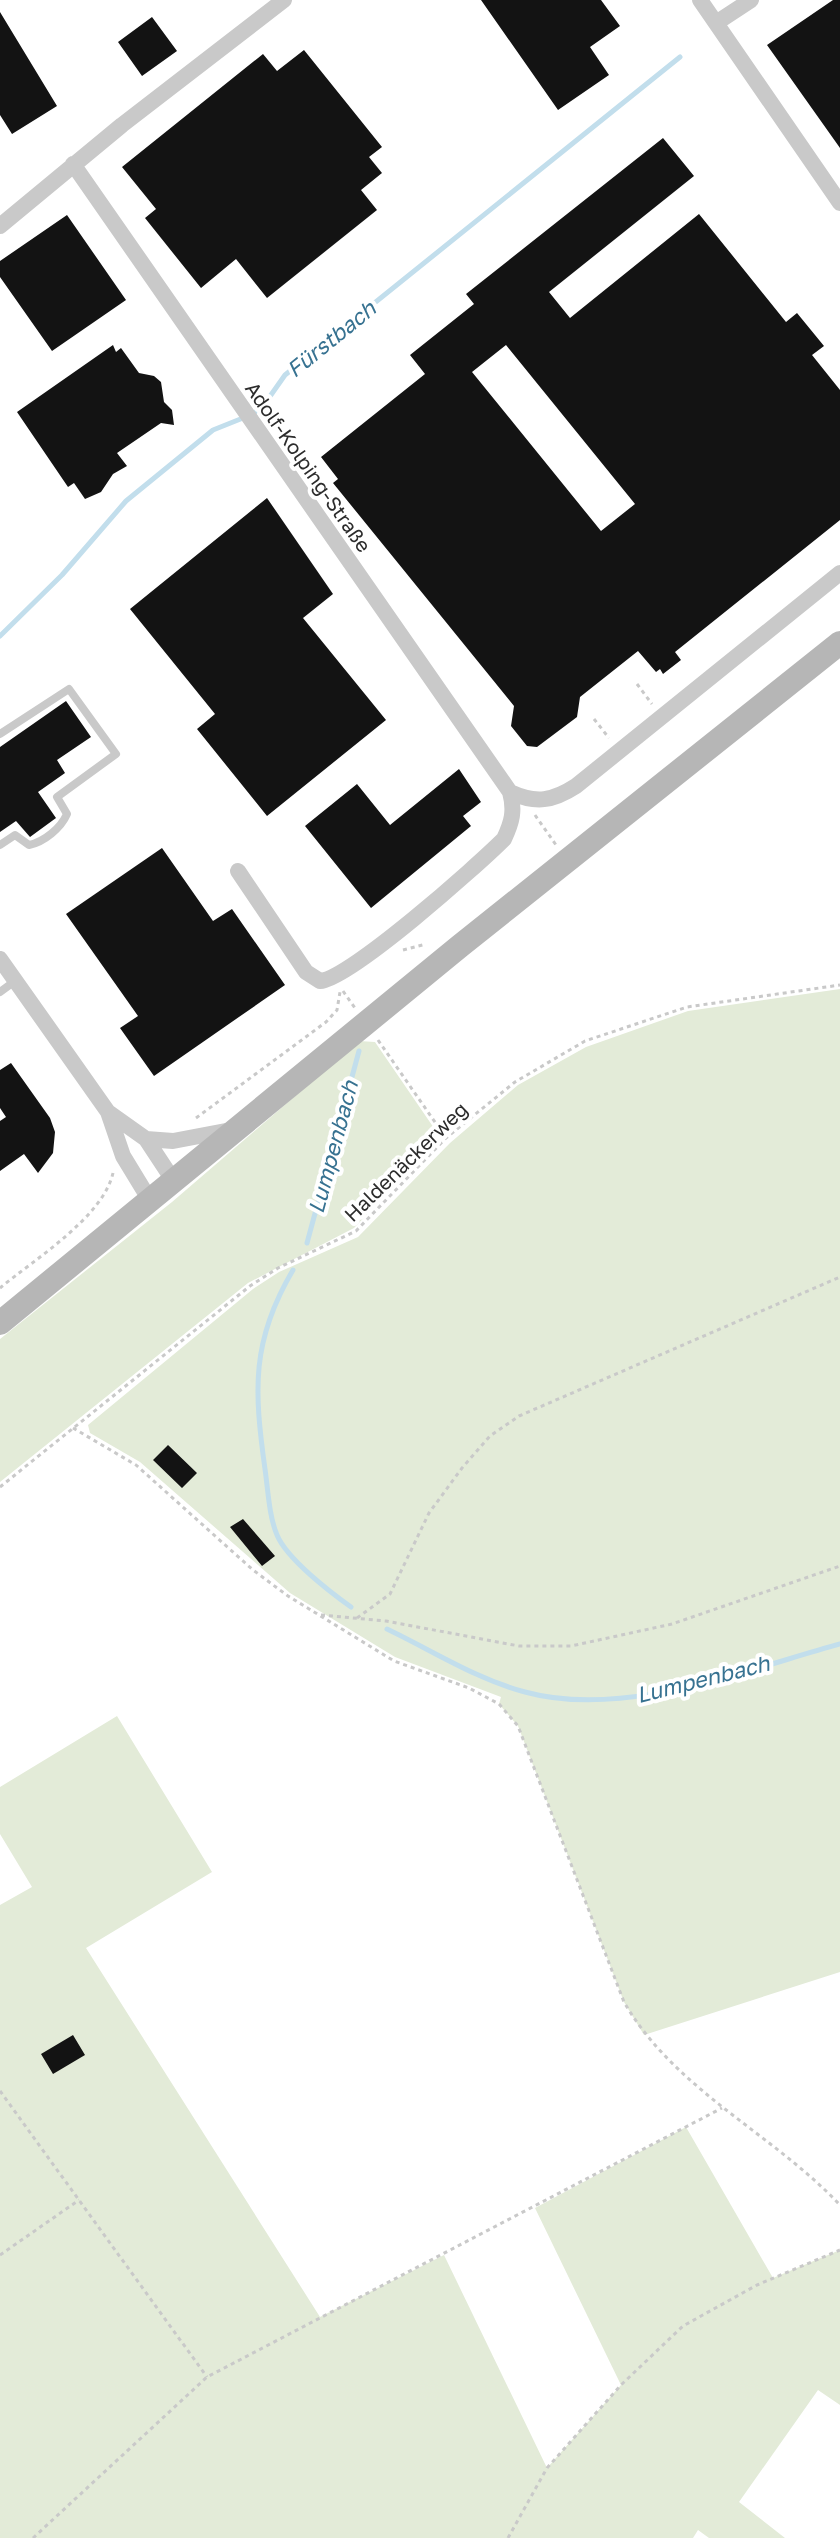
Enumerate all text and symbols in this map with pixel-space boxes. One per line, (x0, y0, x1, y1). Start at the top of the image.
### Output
water label: Fürstbach (281, 294, 382, 383)
street label: Adolf-Kolping-Straße (241, 377, 377, 556)
water label: Lumpenbach (302, 1076, 364, 1216)
street label: Haldenäckerweg (339, 1096, 472, 1226)
water label: Lumpenbach (634, 1649, 774, 1708)

